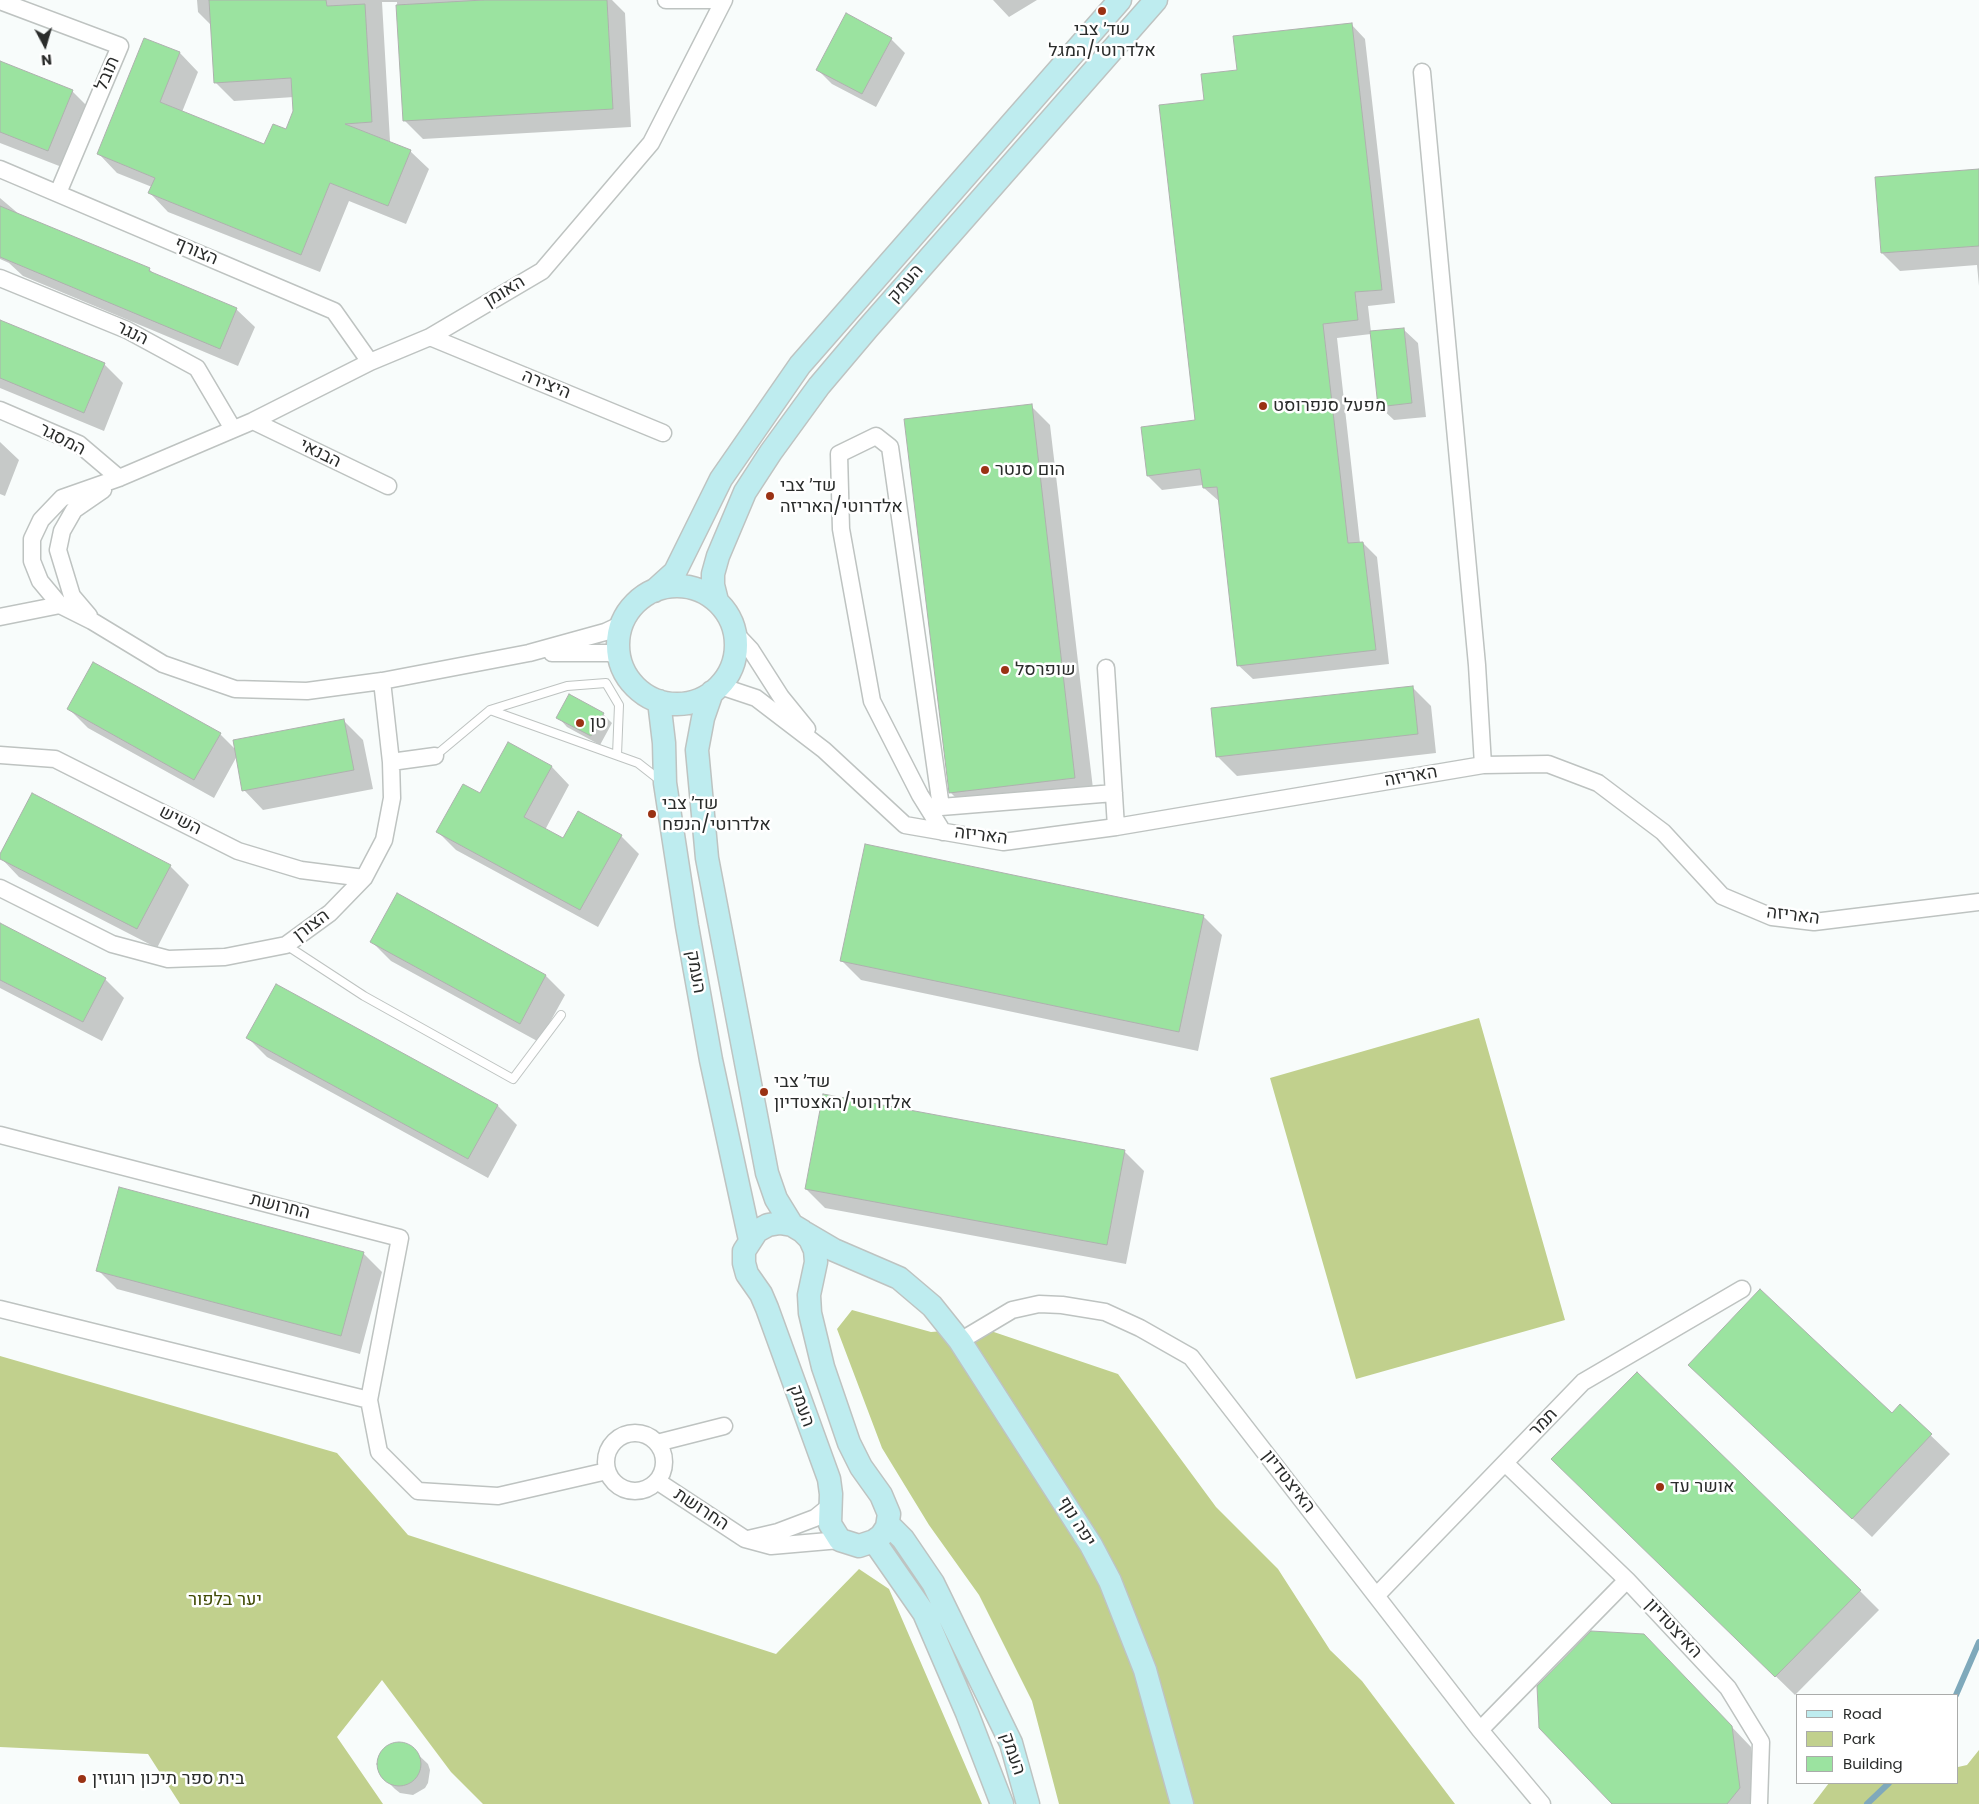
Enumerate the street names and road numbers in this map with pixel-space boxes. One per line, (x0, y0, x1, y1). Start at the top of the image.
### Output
street label: תובל (91, 54, 125, 94)
street label: הצורף (171, 233, 221, 271)
street label: העמק (884, 260, 928, 308)
street label: האומן (481, 271, 529, 313)
street label: הנגר (112, 317, 152, 351)
street label: היצירה (518, 365, 574, 405)
street label: המסגר (35, 419, 89, 461)
street label: הבנאי (296, 435, 344, 473)
street label: האריזה (1383, 762, 1439, 792)
street label: השיש (155, 802, 205, 840)
street label: האריזה (953, 822, 1009, 850)
street label: האריזה (1765, 902, 1821, 930)
street label: הצורן (290, 905, 334, 947)
street label: העמק (681, 949, 709, 995)
street label: החרושת (248, 1189, 312, 1225)
street label: העמק (783, 1382, 819, 1430)
street label: תמר (1525, 1404, 1563, 1442)
street label: האיצטדיון (1257, 1446, 1319, 1518)
street label: החרושת (669, 1484, 733, 1536)
street label: יפה נוף (1052, 1493, 1100, 1551)
street label: האיצטדיון (1640, 1595, 1706, 1663)
street label: העמק (995, 1730, 1029, 1778)

